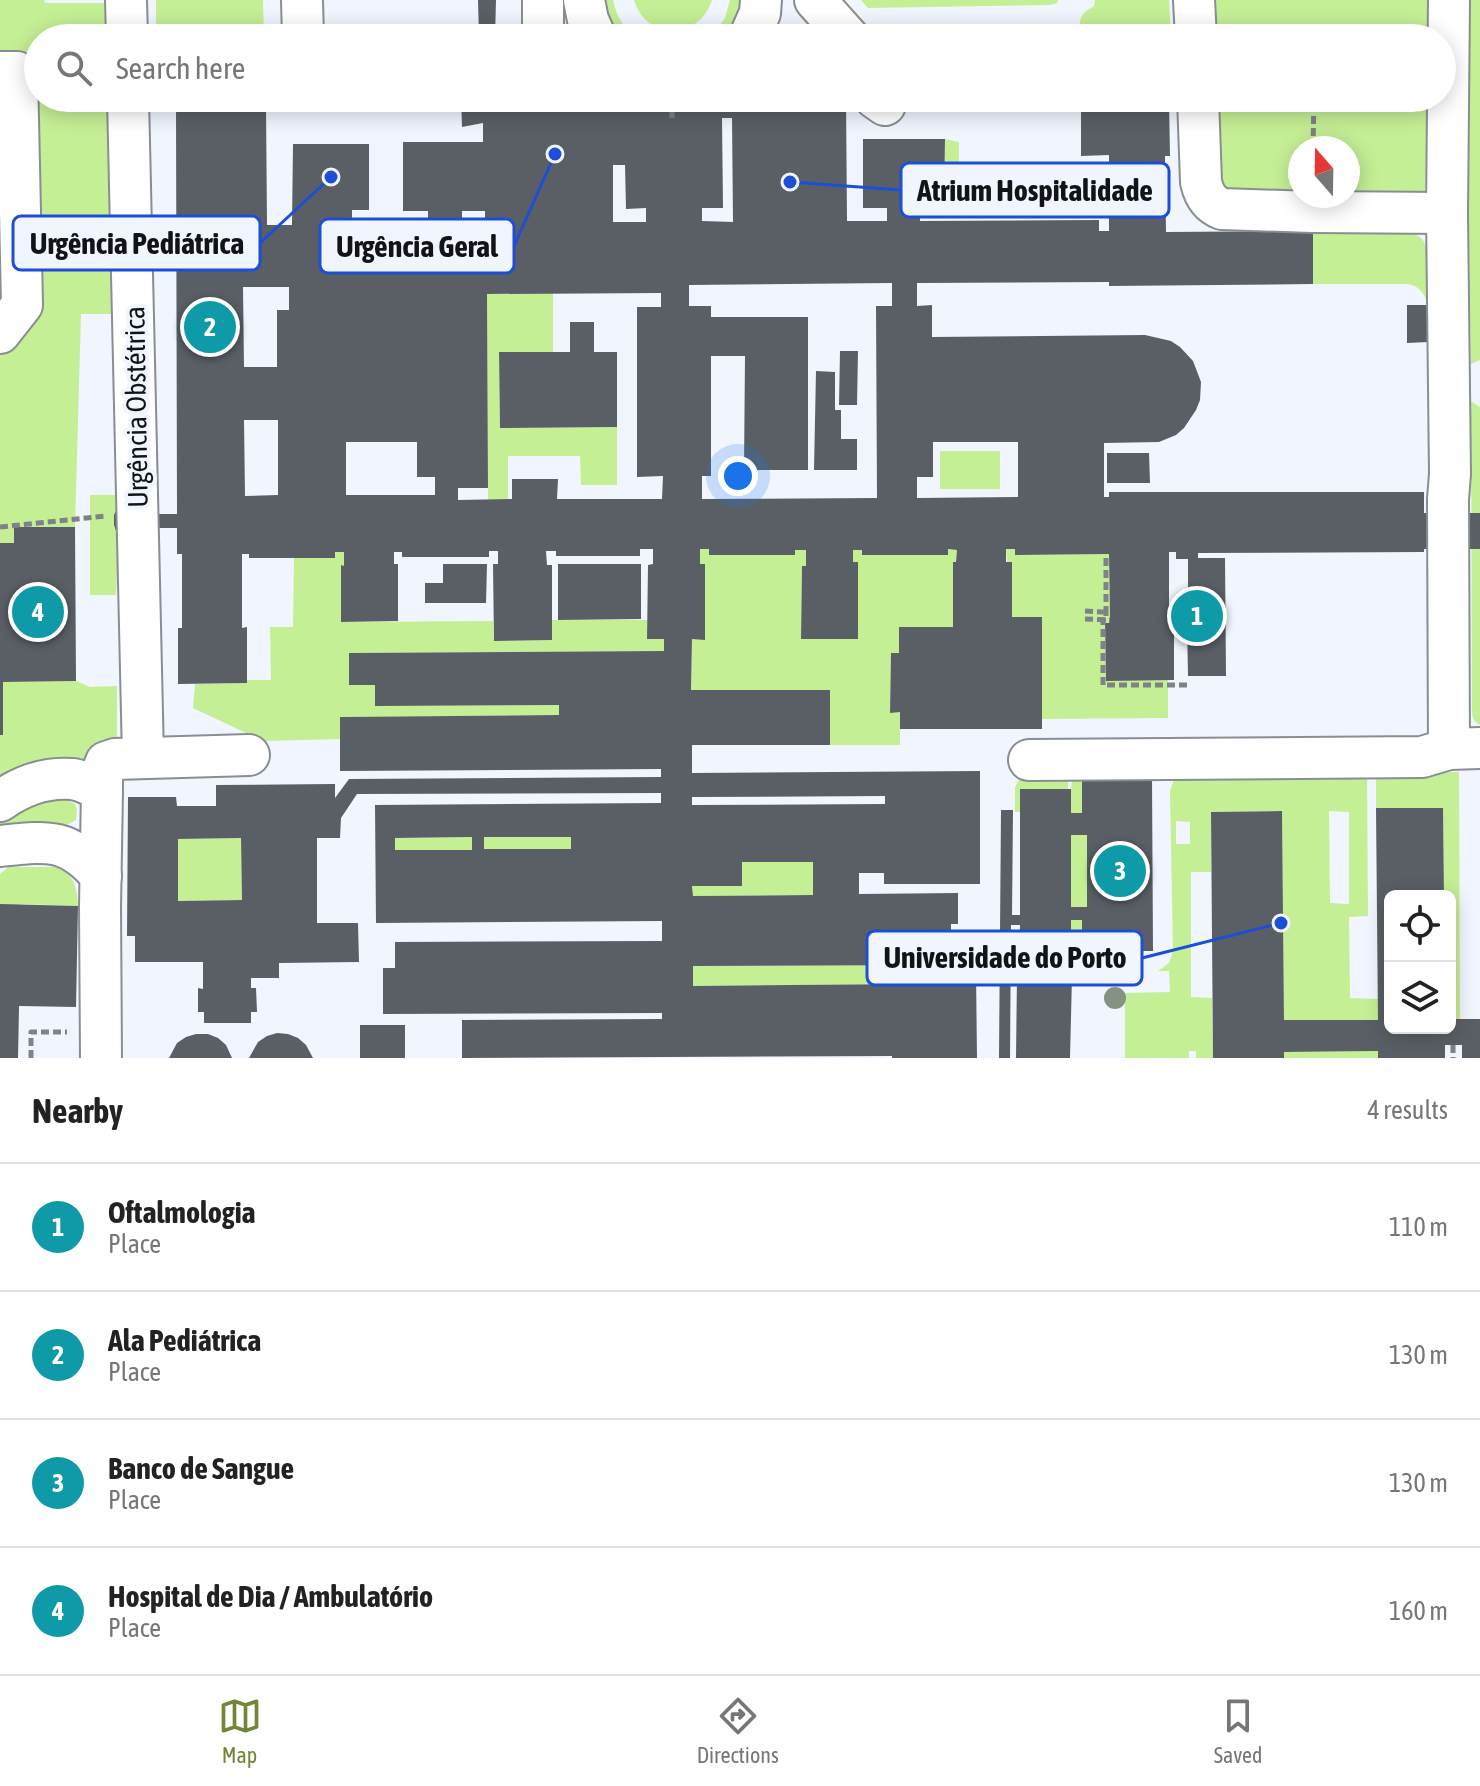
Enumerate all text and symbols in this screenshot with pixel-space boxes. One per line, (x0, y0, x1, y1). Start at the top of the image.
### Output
search box (24, 24, 1456, 112)
icon: search (52, 46, 96, 90)
text: Search here (116, 51, 245, 85)
north arrow (1288, 136, 1360, 208)
callout: Atrium Hospitalidade (901, 163, 1169, 217)
text: Atrium Hospitalidade (916, 173, 1153, 207)
callout: Urgência Pediátrica (13, 216, 260, 270)
callout: Urgência Geral (320, 219, 514, 273)
text: Urgência Pediátrica (30, 226, 244, 260)
text: Urgência Geral (336, 229, 499, 263)
pin: 2 (184, 297, 236, 357)
street label: Urgência Obstétrica (118, 306, 154, 508)
your location (718, 456, 758, 496)
pin: 4 (12, 582, 64, 642)
pin: 1 (1171, 586, 1223, 646)
pin: 3 (1094, 841, 1146, 901)
map controls (1384, 890, 1456, 1034)
button: locate (1384, 890, 1456, 962)
callout: Universidade do Porto (867, 931, 1142, 985)
text: Universidade do Porto (883, 940, 1127, 974)
button: layers (1384, 962, 1456, 1034)
text: Nearby (32, 1091, 123, 1130)
text: 4 results (1367, 1095, 1448, 1125)
text: Oftalmologia (108, 1195, 256, 1229)
text: 1 (52, 1212, 64, 1242)
text: 110 m (1389, 1212, 1448, 1242)
text: Place (108, 1229, 161, 1259)
text: Ala Pediátrica (108, 1323, 261, 1357)
text: 2 (52, 1340, 64, 1370)
text: 130 m (1389, 1340, 1448, 1370)
text: Place (108, 1357, 161, 1387)
text: Banco de Sangue (108, 1451, 294, 1485)
text: 3 (52, 1468, 64, 1498)
text: 130 m (1389, 1468, 1448, 1498)
text: Place (108, 1485, 161, 1515)
text: Hospital de Dia / Ambulatório (108, 1579, 433, 1613)
text: 4 (52, 1596, 64, 1626)
text: 160 m (1389, 1596, 1448, 1626)
text: Place (108, 1613, 161, 1643)
tab: Map (218, 1694, 262, 1768)
tab: Directions (697, 1694, 779, 1768)
tab: Saved (1214, 1694, 1262, 1768)

